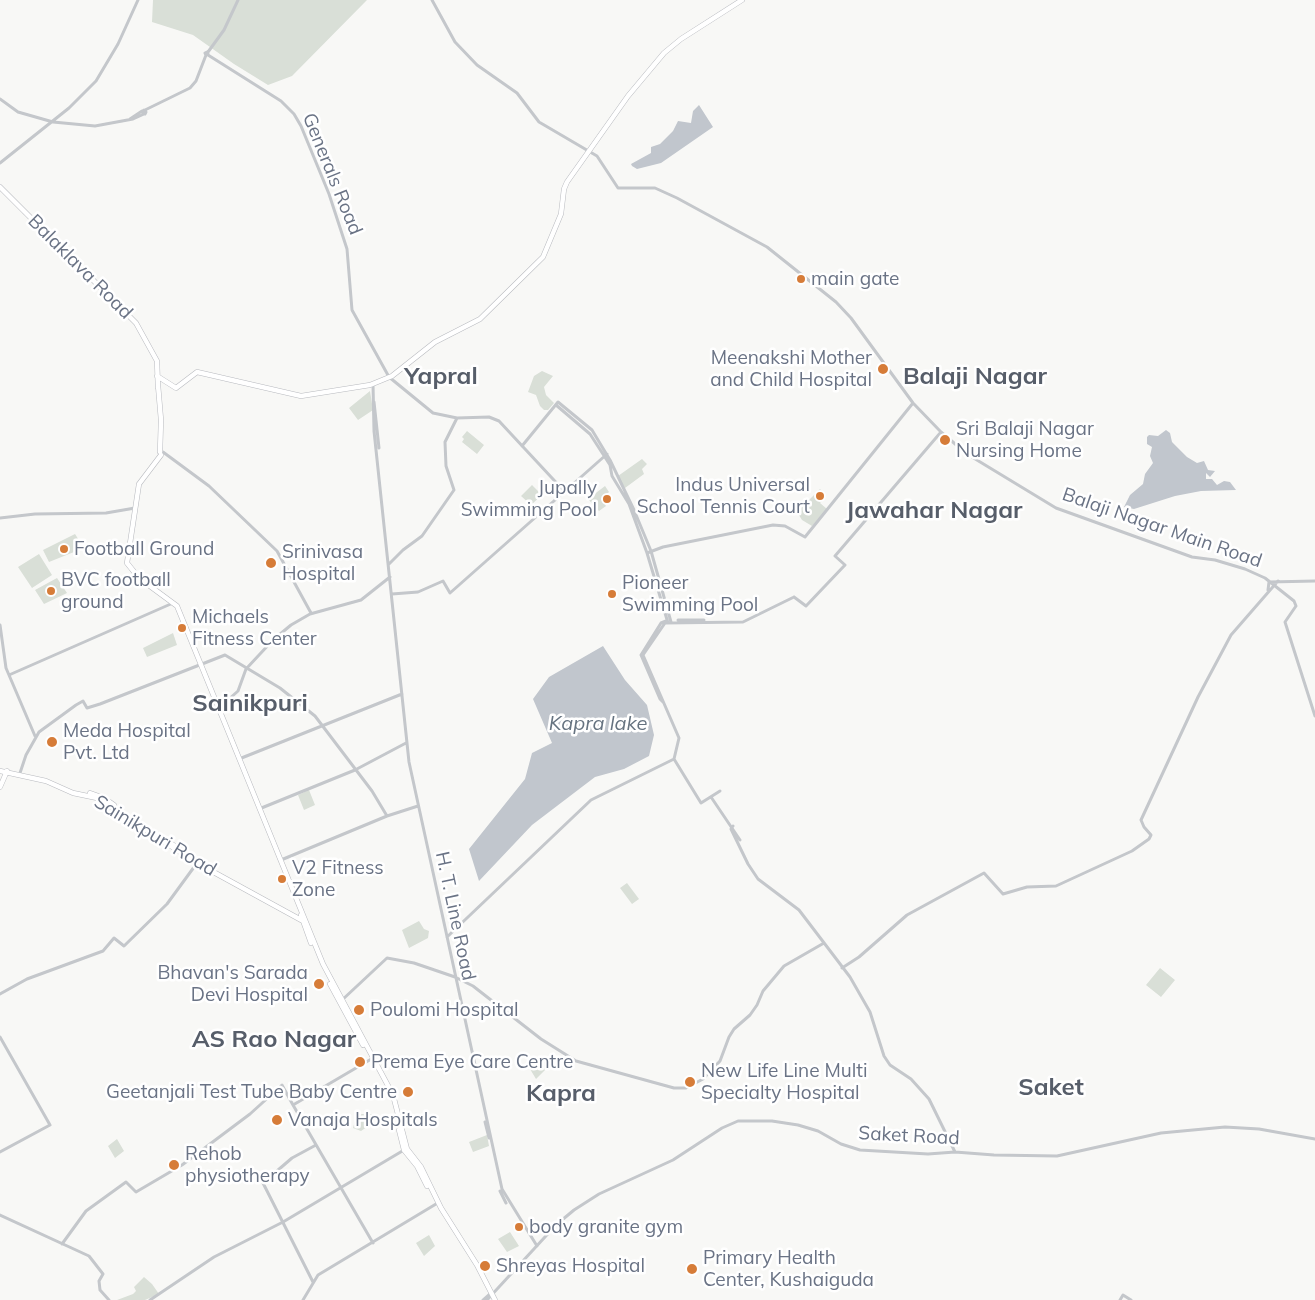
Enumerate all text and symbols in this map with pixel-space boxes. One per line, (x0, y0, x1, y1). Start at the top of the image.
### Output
street label: Generals Road (297, 110, 367, 238)
street label: Balaklava Road (23, 210, 137, 324)
place label: main gate (811, 268, 899, 290)
marker: main gate (795, 273, 807, 285)
place label: Meenakshi Mother and Child Hospital (710, 347, 872, 391)
marker: Meenakshi Mother and Child Hospital (876, 362, 890, 376)
district label: Yapral (404, 363, 478, 391)
district label: Balaji Nagar (903, 363, 1047, 391)
place label: Sri Balaji Nagar Nursing Home (956, 418, 1094, 462)
marker: Sri Balaji Nagar Nursing Home (938, 433, 952, 447)
place label: Indus Universal School Tennis Court (637, 474, 810, 518)
place label: Jupally Swimming Pool (461, 477, 597, 521)
street label: Balaji Nagar Main Road (1059, 483, 1265, 573)
marker: Indus Universal School Tennis Court (814, 490, 826, 502)
marker: Jupally Swimming Pool (601, 493, 613, 505)
district label: Jawahar Nagar (846, 497, 1022, 525)
place label: Football Ground (74, 538, 214, 560)
place label: Srinivasa Hospital (282, 541, 363, 585)
marker: Football Ground (58, 543, 70, 555)
marker: Srinivasa Hospital (264, 556, 278, 570)
place label: BVC football ground (61, 569, 171, 613)
place label: Pioneer Swimming Pool (622, 572, 758, 616)
marker: BVC football ground (45, 585, 57, 597)
marker: Pioneer Swimming Pool (606, 588, 618, 600)
place label: Michaels Fitness Center (192, 606, 317, 650)
marker: Michaels Fitness Center (176, 622, 188, 634)
district label: Sainikpuri (192, 690, 308, 718)
water label: Kapra lake (549, 712, 647, 736)
place label: Meda Hospital Pvt. Ltd (63, 720, 191, 764)
marker: Meda Hospital Pvt. Ltd (45, 735, 59, 749)
street label: Sainikpuri Road (90, 791, 220, 881)
street label: H. T. Line Road (430, 849, 480, 983)
place label: V2 Fitness Zone (292, 857, 384, 901)
marker: V2 Fitness Zone (276, 873, 288, 885)
place label: Bhavan's Sarada Devi Hospital (157, 962, 308, 1006)
marker: Bhavan's Sarada Devi Hospital (312, 977, 326, 991)
place label: Poulomi Hospital (370, 999, 519, 1021)
marker: Poulomi Hospital (352, 1003, 366, 1017)
district label: AS Rao Nagar (192, 1026, 356, 1054)
place label: Prema Eye Care Centre (371, 1051, 573, 1073)
marker: Prema Eye Care Centre (353, 1055, 367, 1069)
place label: New Life Line Multi Specialty Hospital (701, 1060, 867, 1104)
district label: Saket (1018, 1074, 1084, 1102)
marker: New Life Line Multi Specialty Hospital (683, 1075, 697, 1089)
district label: Kapra (526, 1080, 596, 1108)
place label: Geetanjali Test Tube Baby Centre (106, 1081, 397, 1103)
marker: Geetanjali Test Tube Baby Centre (401, 1085, 415, 1099)
place label: Vanaja Hospitals (288, 1109, 438, 1131)
marker: Vanaja Hospitals (270, 1113, 284, 1127)
street label: Saket Road (858, 1122, 960, 1150)
place label: Rehob physiotherapy (185, 1143, 310, 1187)
marker: Rehob physiotherapy (167, 1158, 181, 1172)
place label: body granite gym (529, 1216, 683, 1238)
marker: body granite gym (513, 1221, 525, 1233)
place label: Primary Health Center, Kushaiguda (703, 1247, 874, 1291)
place label: Shreyas Hospital (496, 1255, 645, 1277)
marker: Shreyas Hospital (478, 1259, 492, 1273)
marker: Primary Health Center, Kushaiguda (685, 1262, 699, 1276)

